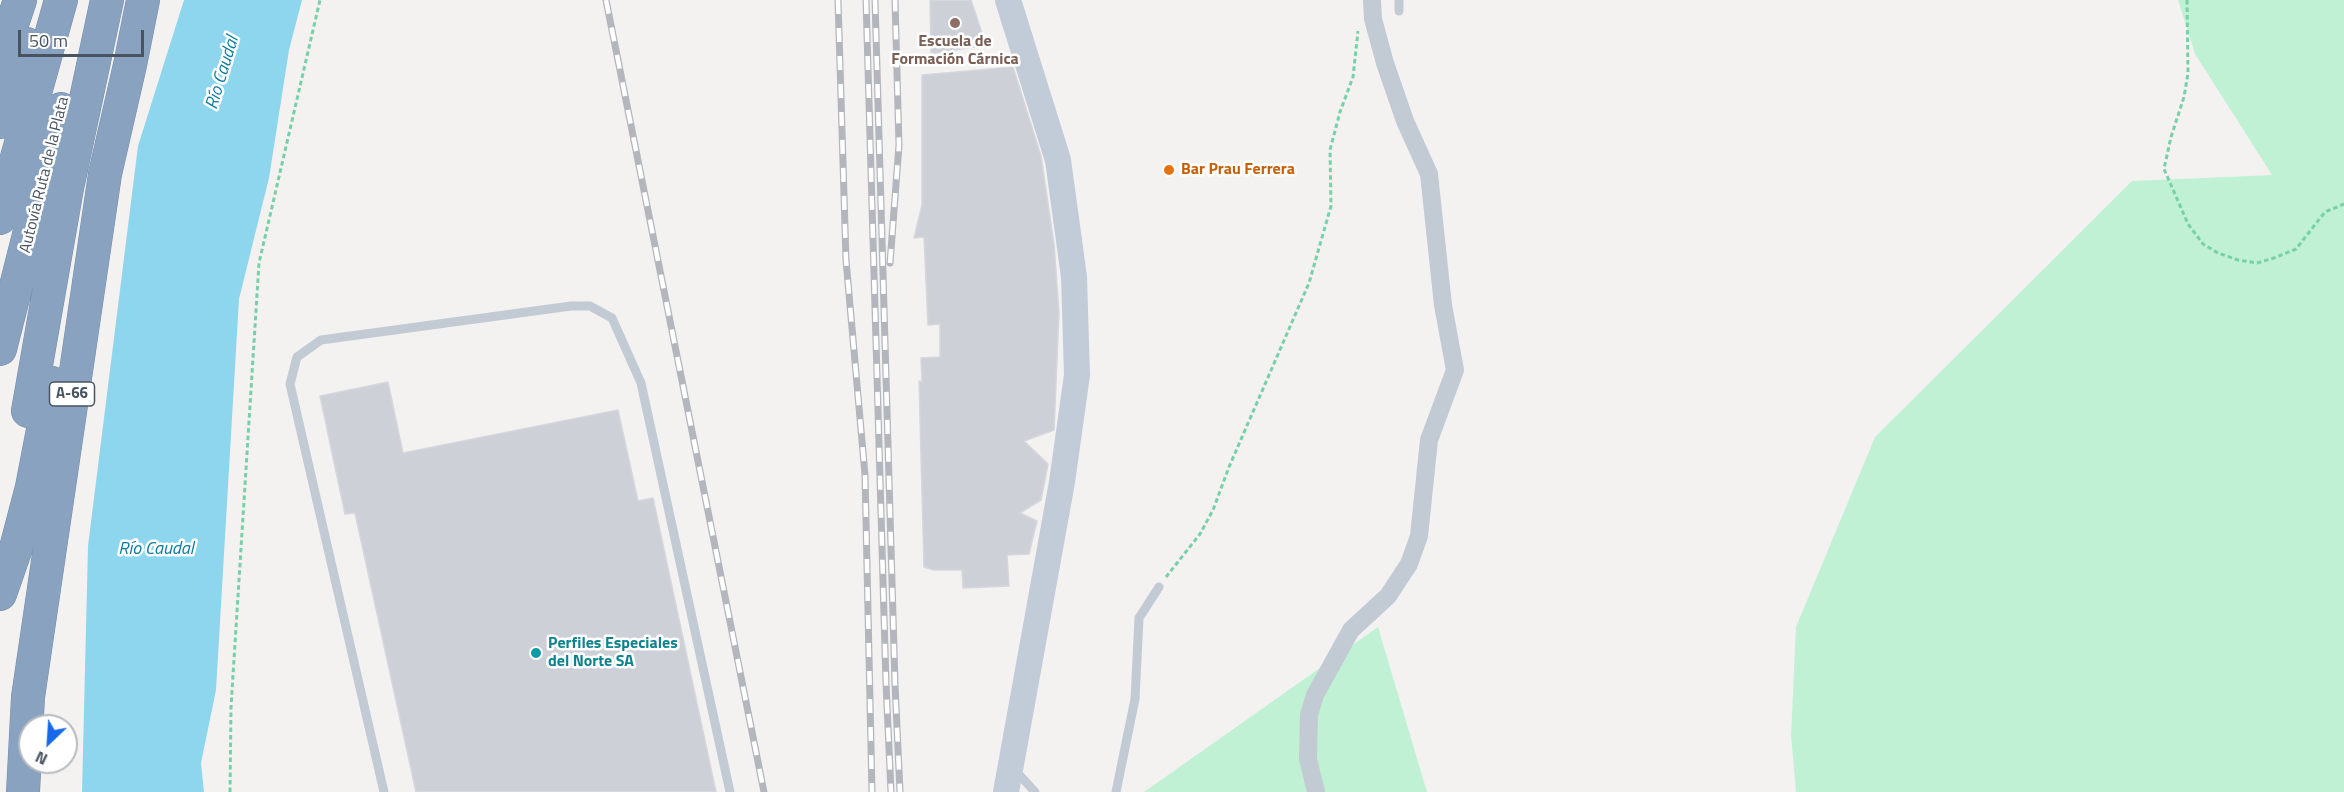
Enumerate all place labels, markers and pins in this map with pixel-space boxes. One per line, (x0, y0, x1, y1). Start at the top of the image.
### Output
marker: Escuela de Formación Cárnica (948, 16, 962, 30)
place label: Escuela de Formación Cárnica (891, 32, 1019, 70)
place label: Bar Prau Ferrera (1181, 160, 1295, 180)
marker: Bar Prau Ferrera (1162, 163, 1176, 177)
place label: Perfiles Especiales del Norte SA (548, 634, 678, 672)
marker: Perfiles Especiales del Norte SA (529, 646, 543, 660)

